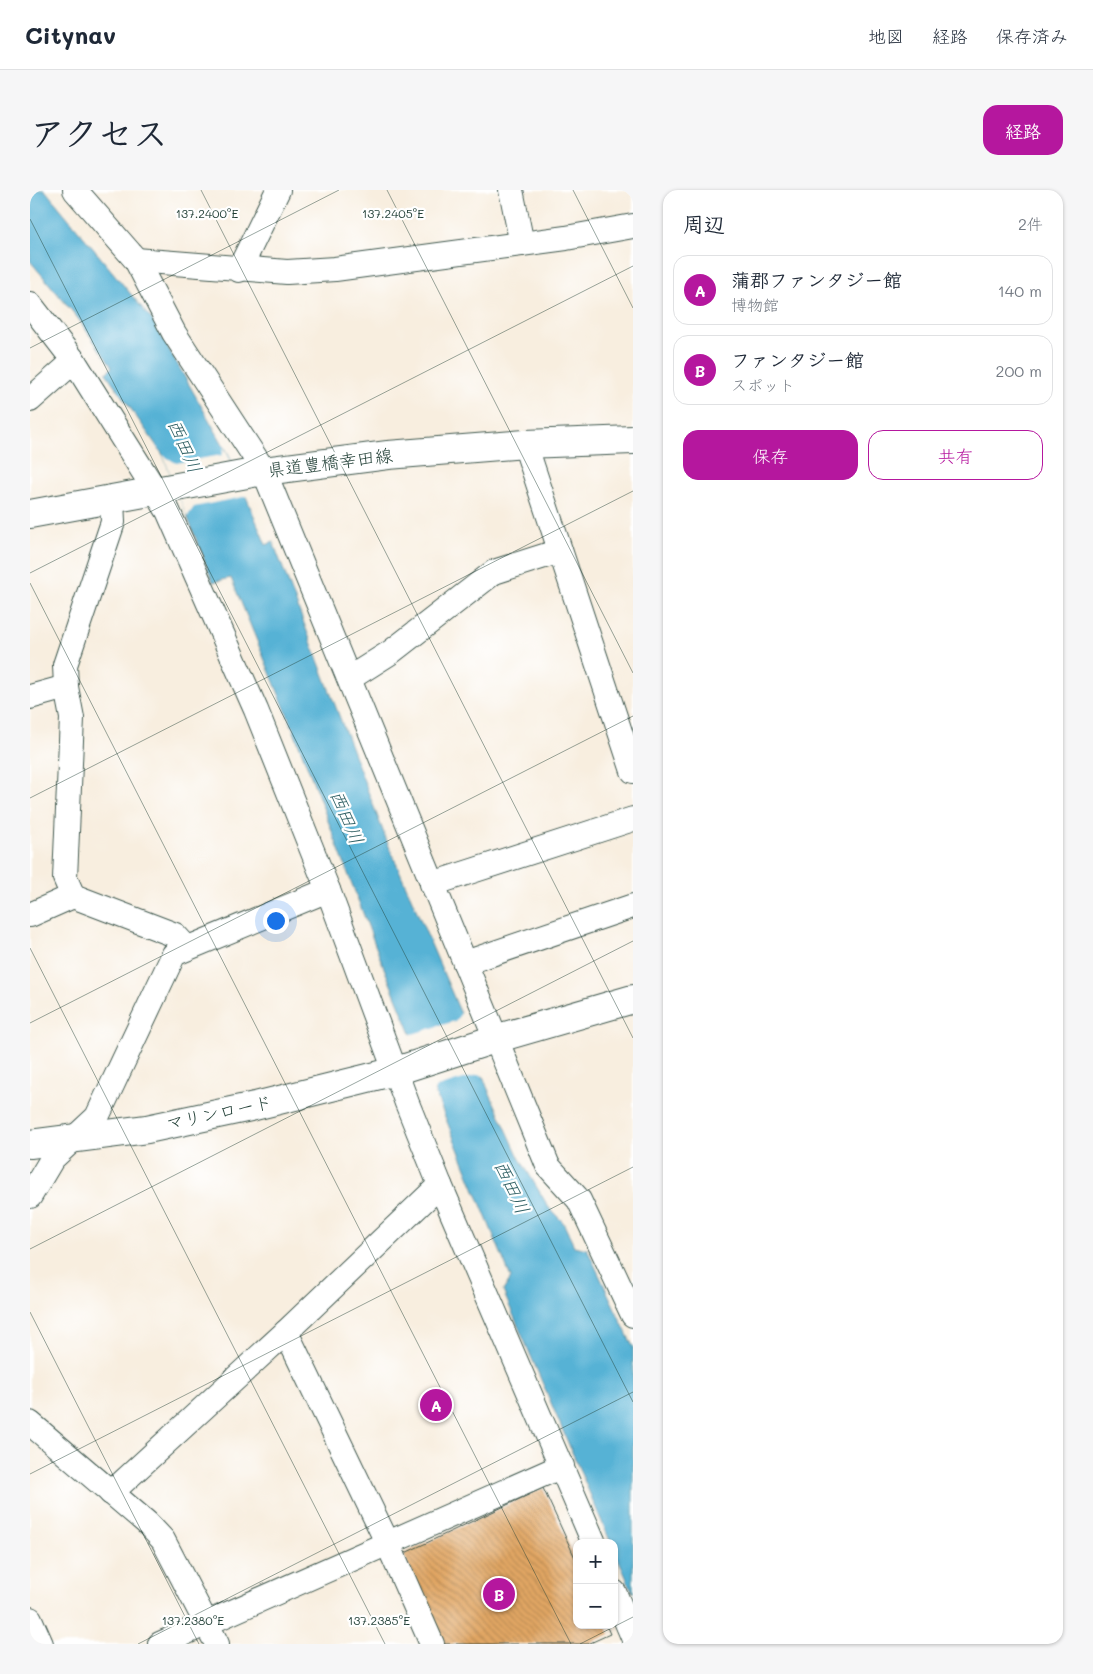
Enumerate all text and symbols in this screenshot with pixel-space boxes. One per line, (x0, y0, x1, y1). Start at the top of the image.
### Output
text: Citynav (25, 19, 116, 50)
text: 地図 (868, 24, 904, 48)
text: 経路 (932, 24, 968, 48)
text: 保存済み (996, 24, 1068, 48)
button: 経路 (983, 105, 1063, 155)
text: アクセス (30, 109, 168, 155)
text: 137.2400°E (176, 205, 238, 221)
text: 137.2405°E (362, 205, 424, 221)
text: 周辺 (683, 210, 725, 237)
text: 2件 (1018, 213, 1043, 234)
text: 蒲郡ファンタジー館 (731, 267, 902, 292)
text: A (694, 280, 706, 301)
text: 140 m (998, 280, 1042, 301)
text: 博物館 (731, 294, 779, 315)
text: ファンタジー館 (731, 347, 864, 372)
text: B (695, 360, 705, 381)
text: 200 m (995, 360, 1042, 381)
text: スポット (731, 374, 795, 395)
water label: 西田川 (162, 415, 208, 477)
button: 保存 (683, 430, 858, 480)
button: 共有 (868, 430, 1043, 480)
street label: 県道豊橋幸田線 (266, 442, 394, 482)
water label: 西田川 (325, 786, 370, 848)
your location (263, 908, 289, 934)
street label: マリンロード (163, 1089, 274, 1135)
water label: 西田川 (489, 1156, 536, 1218)
pin: A (420, 1386, 452, 1424)
map controls (573, 1539, 618, 1629)
button: + (573, 1539, 618, 1584)
pin: B (483, 1575, 515, 1613)
button: − (573, 1584, 618, 1629)
text: 137.2380°E (162, 1612, 224, 1628)
text: 137.2385°E (348, 1612, 410, 1628)

